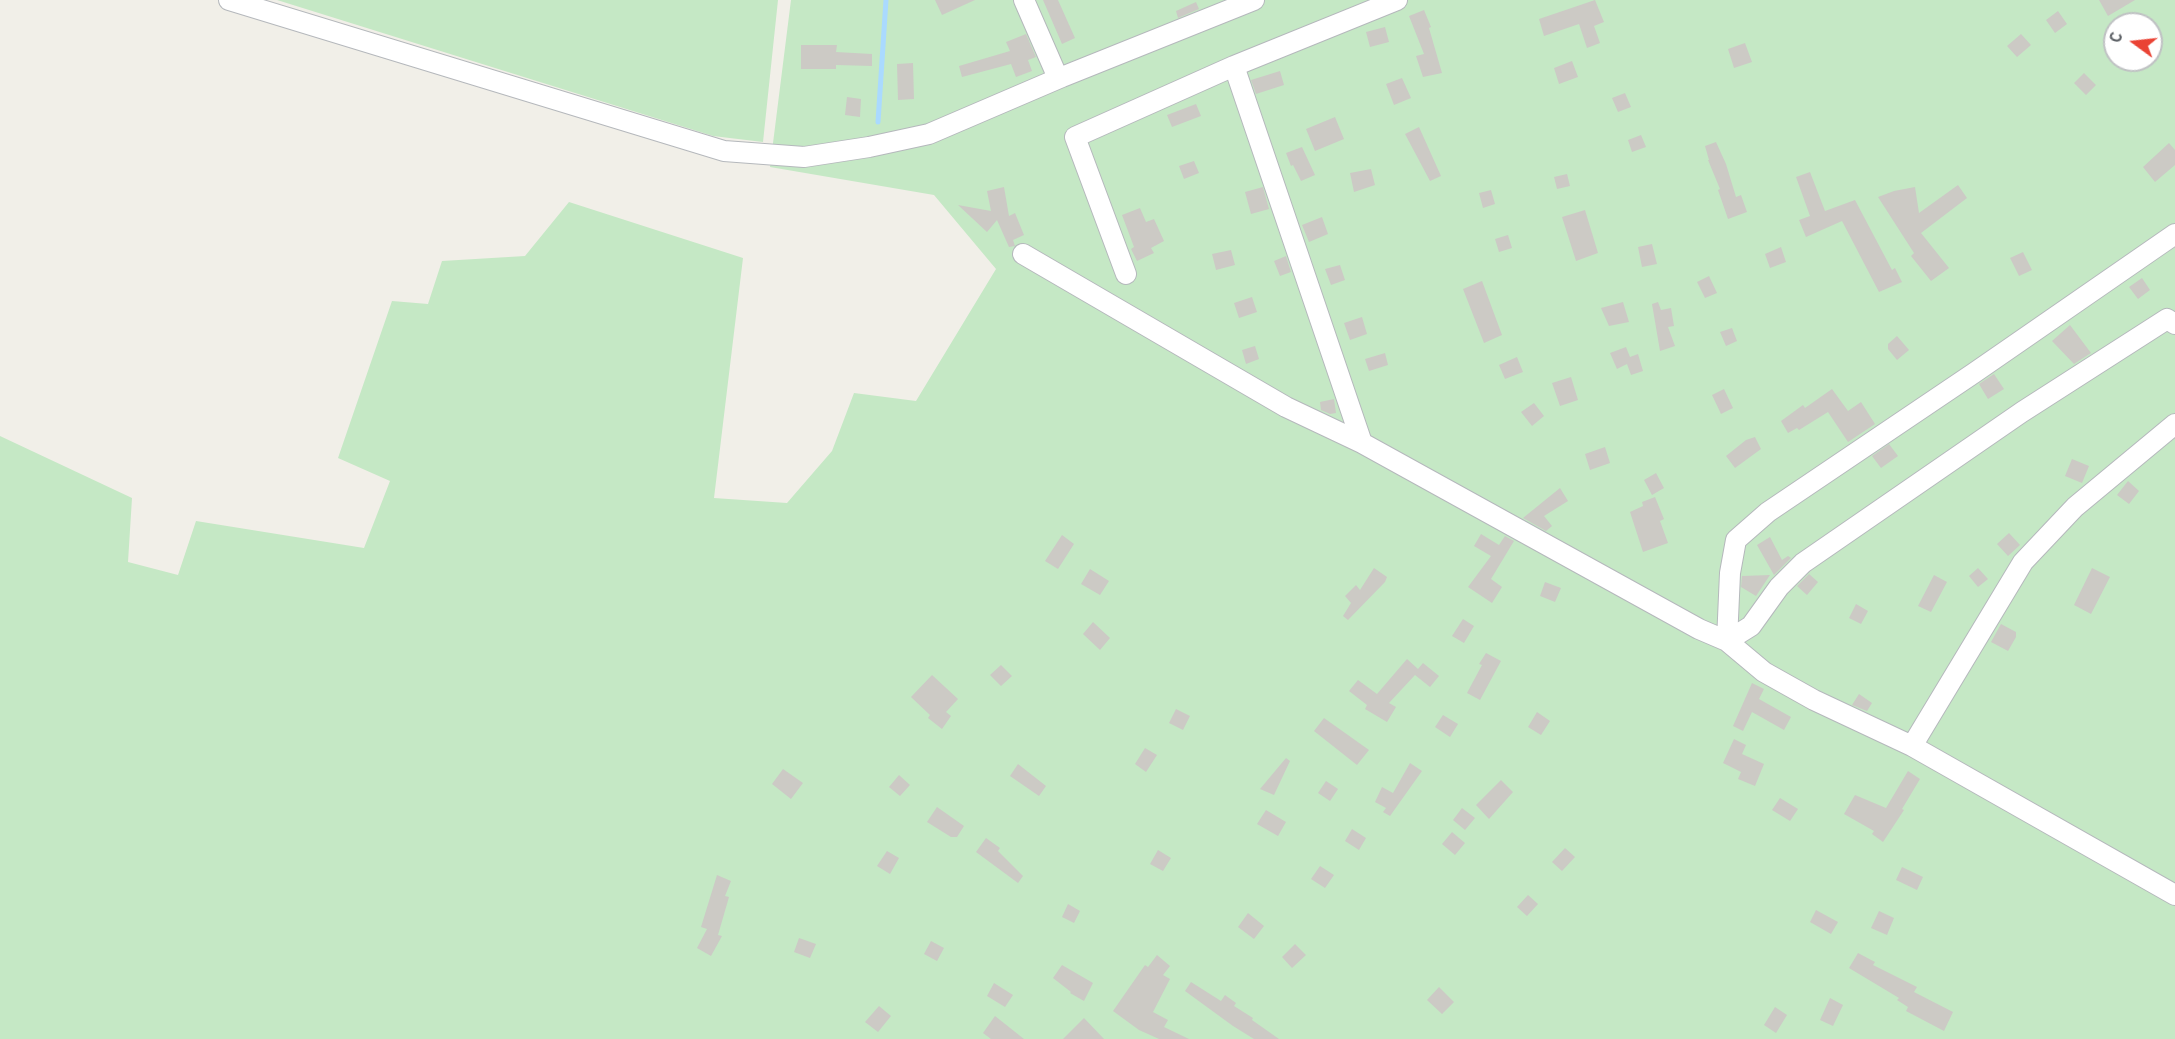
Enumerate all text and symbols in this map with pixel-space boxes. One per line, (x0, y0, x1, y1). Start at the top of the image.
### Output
north arrow (2103, 12, 2163, 72)
text: С (2107, 30, 2129, 45)

